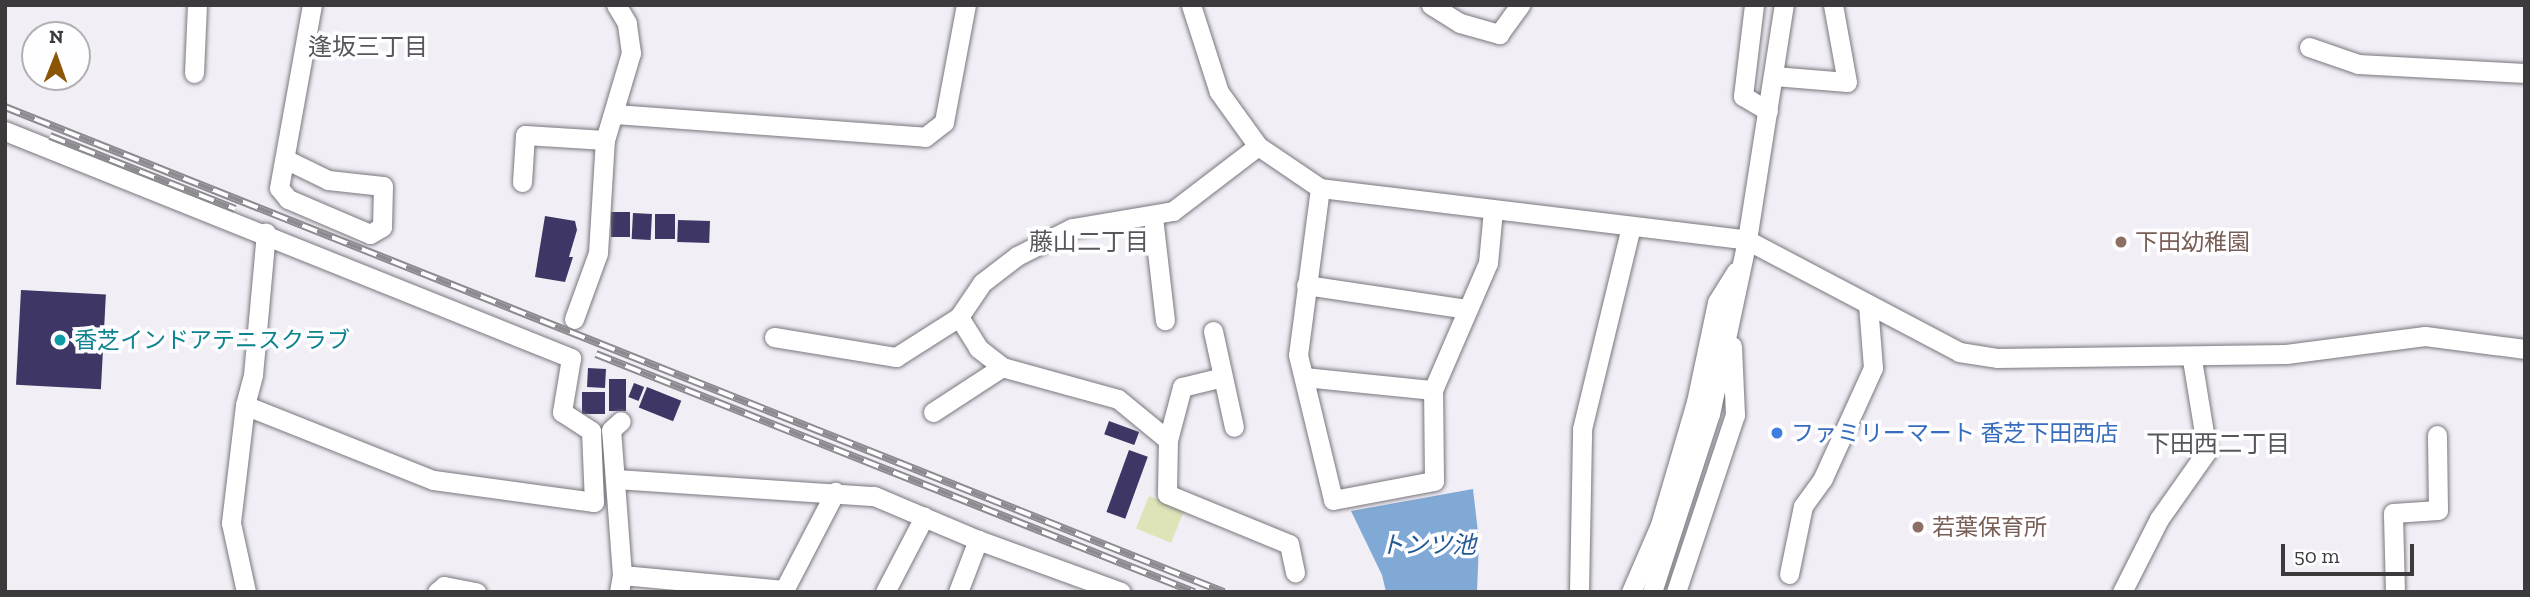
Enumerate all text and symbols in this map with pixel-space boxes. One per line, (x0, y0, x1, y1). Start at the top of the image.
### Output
north arrow (21, 21, 91, 91)
text: N (49, 25, 64, 48)
district label: 逢坂三丁目 (308, 33, 428, 61)
district label: 藤山二丁目 (1029, 228, 1149, 256)
place label: 下田幼稚園 (2135, 228, 2250, 256)
marker: 下田幼稚園 (2113, 234, 2129, 250)
place label: 香芝インドアテニスクラブ (74, 326, 350, 354)
marker: 香芝インドアテニスクラブ (52, 332, 68, 348)
place label: ファミリーマート 香芝下田西店 (1791, 419, 2118, 447)
marker: ファミリーマート 香芝下田西店 (1769, 425, 1785, 441)
district label: 下田西二丁目 (2146, 430, 2290, 458)
place label: 若葉保育所 (1932, 513, 2047, 541)
marker: 若葉保育所 (1910, 519, 1926, 535)
scale bar (2285, 530, 2418, 574)
water label: トンツ池 (1380, 531, 1476, 559)
text: 50 m (2294, 543, 2340, 568)

